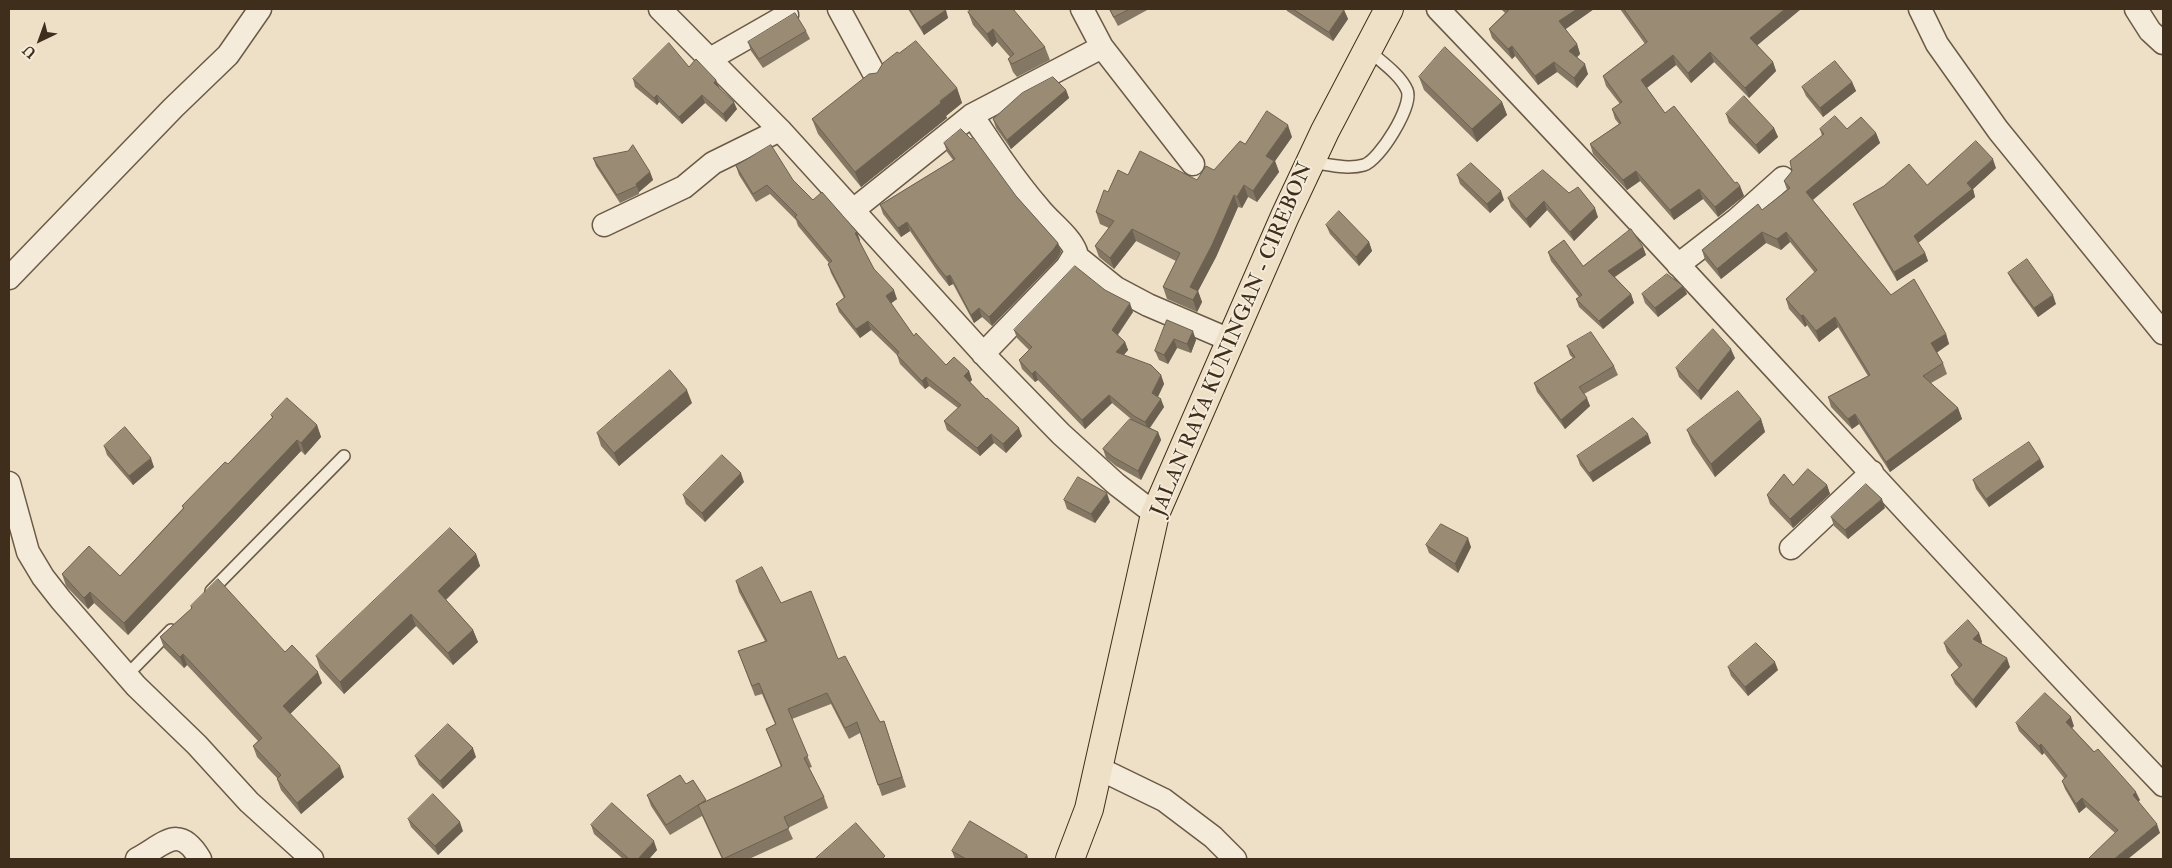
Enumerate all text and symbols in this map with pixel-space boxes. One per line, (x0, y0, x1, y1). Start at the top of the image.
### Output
north arrow (15, 15, 65, 65)
text: U (20, 41, 40, 62)
street label: JALAN RAYA KUNINGAN - CIREBON (1147, 159, 1319, 521)

